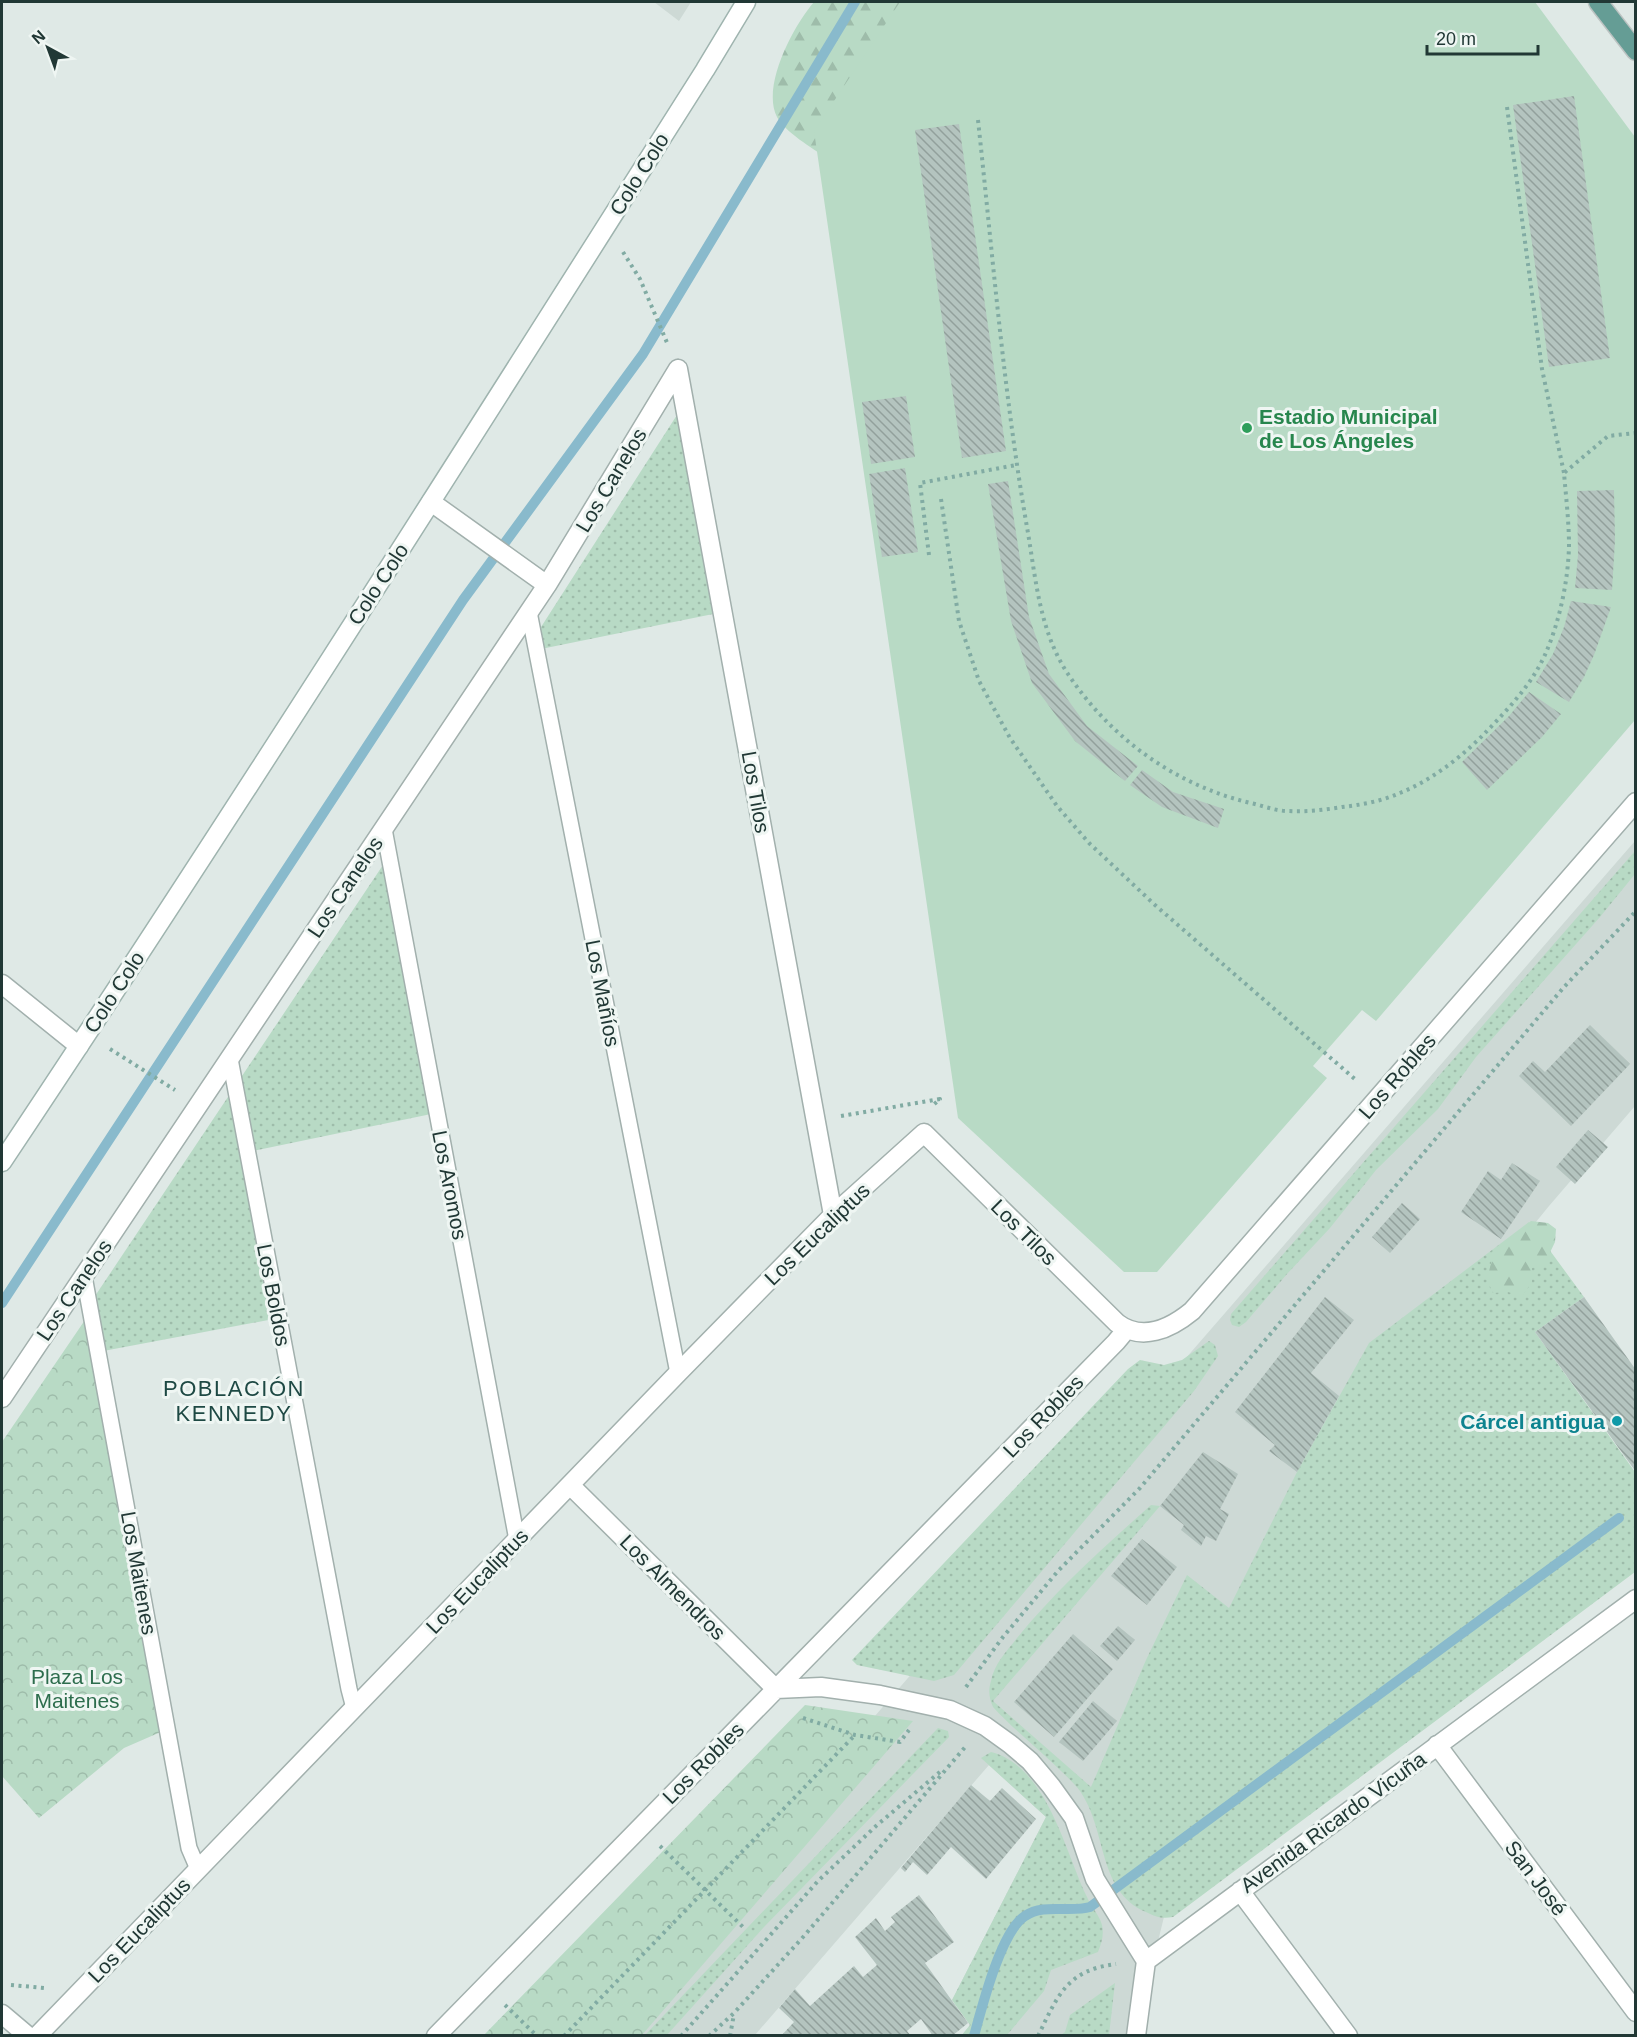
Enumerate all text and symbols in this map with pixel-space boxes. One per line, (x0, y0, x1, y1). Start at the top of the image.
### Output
north arrow (18, 18, 78, 78)
scale bar (1427, 18, 1538, 56)
text: N (29, 27, 48, 47)
text: 20 m (1436, 29, 1476, 49)
street label: Colo Colo (605, 129, 673, 219)
place label: Estadio Municipal de Los Ángeles (1259, 405, 1438, 452)
marker: Estadio Municipal de Los Ángeles (1240, 421, 1254, 435)
street label: Los Canelos (571, 424, 651, 536)
street label: Colo Colo (343, 539, 413, 629)
street label: Los Tilos (737, 749, 775, 835)
street label: Los Canelos (303, 832, 387, 942)
street label: Los Mañíos (581, 938, 625, 1048)
street label: Colo Colo (79, 947, 149, 1037)
street label: Los Robles (1354, 1029, 1440, 1123)
street label: Los Aromos (428, 1128, 472, 1242)
street label: Los Eucaliptus (760, 1178, 874, 1290)
street label: Los Tilos (987, 1195, 1061, 1269)
street label: Los Canelos (32, 1235, 116, 1345)
street label: Los Boldos (253, 1242, 295, 1348)
street label: Los Robles (998, 1370, 1088, 1462)
district label: POBLACIÓN KENNEDY (163, 1376, 305, 1426)
place label: Cárcel antigua (1460, 1410, 1605, 1433)
marker: Cárcel antigua (1610, 1414, 1624, 1428)
street label: Los Maitenes (117, 1509, 161, 1637)
street label: Los Eucaliptus (421, 1524, 533, 1638)
street label: Los Almendros (616, 1530, 730, 1644)
park label: Plaza Los Maitenes (31, 1665, 123, 1712)
street label: Los Robles (658, 1718, 748, 1808)
street label: Avenida Ricardo Vicuña (1236, 1747, 1430, 1897)
street label: San José (1500, 1836, 1572, 1920)
street label: Los Eucaliptus (83, 1873, 195, 1987)

